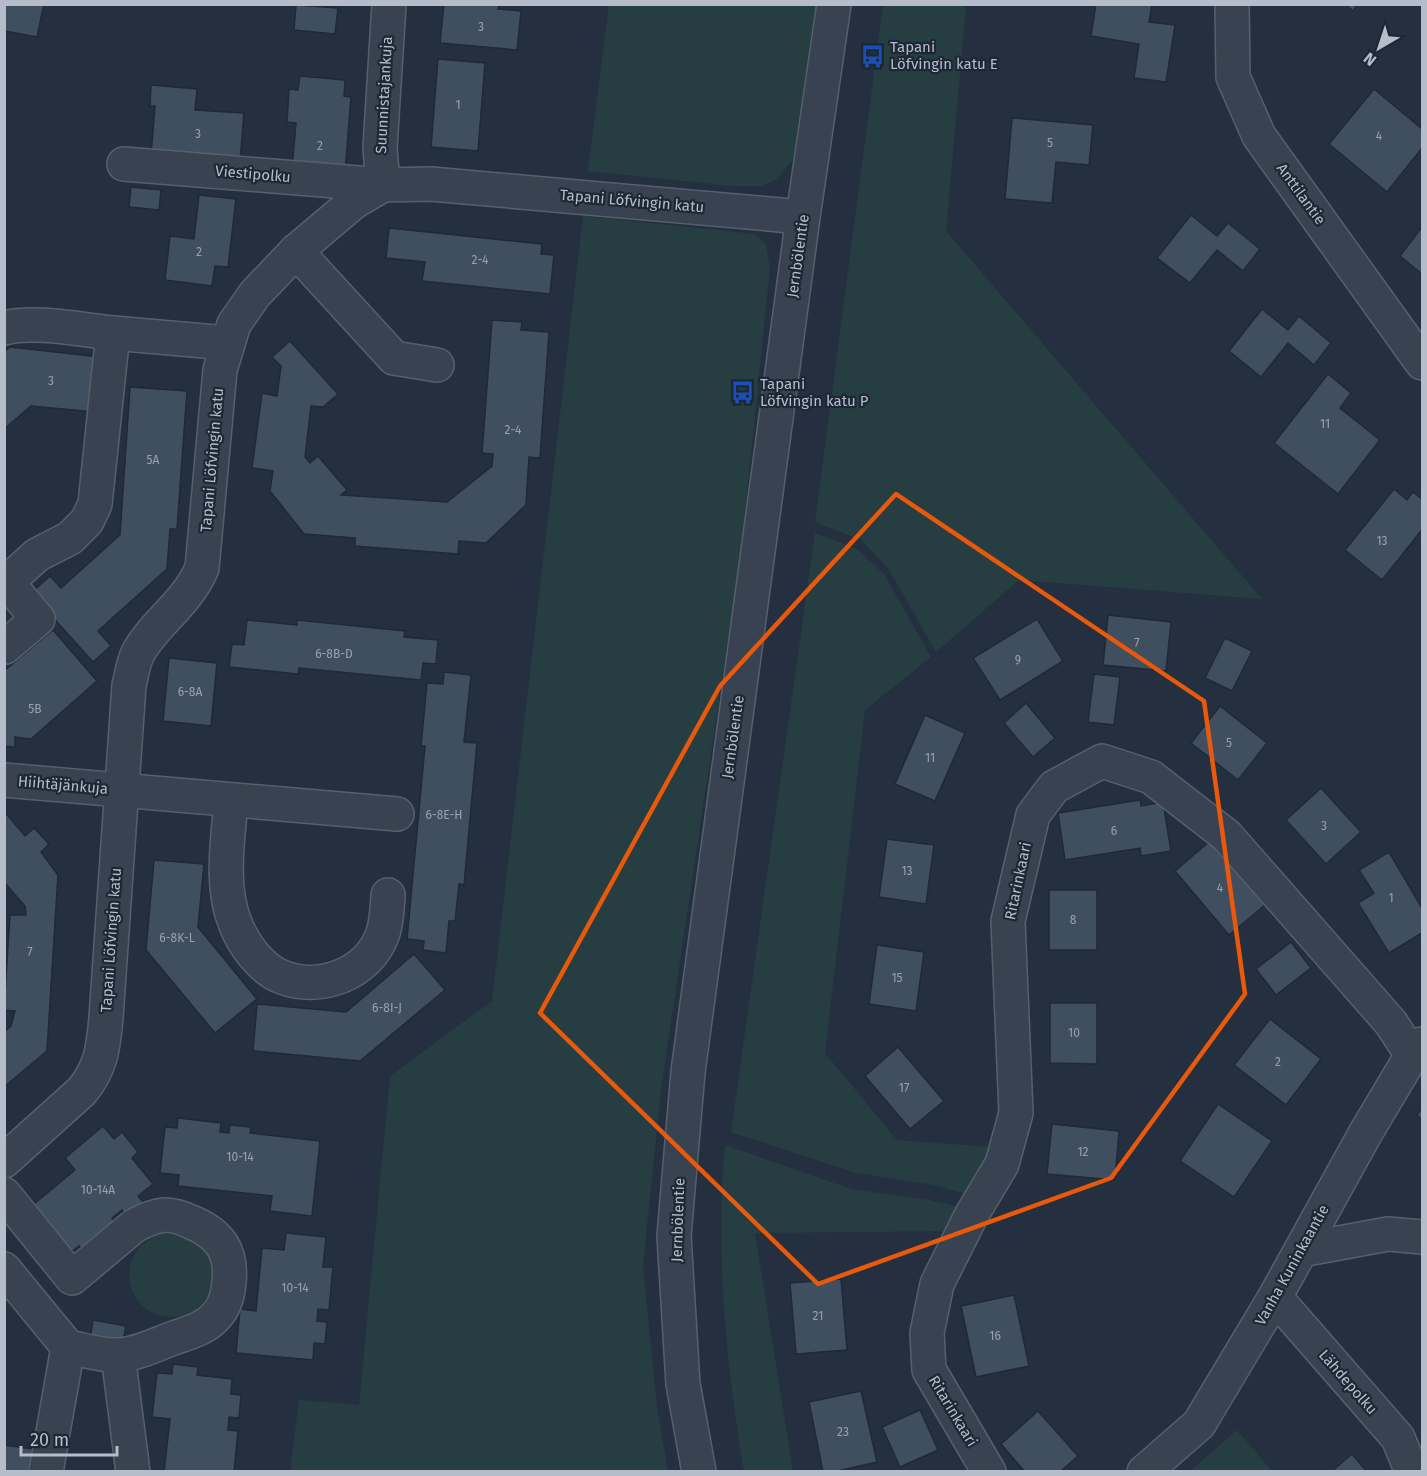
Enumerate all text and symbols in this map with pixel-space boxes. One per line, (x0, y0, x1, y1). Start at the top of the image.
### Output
north arrow (1349, 18, 1409, 78)
house number: 3 (478, 20, 484, 34)
street label: Suunnistajankuja (372, 36, 396, 154)
place label: Tapani Löfvingin katu E (890, 38, 998, 73)
bus stop icon: Tapani Löfvingin katu E (859, 43, 885, 69)
text: N (1360, 49, 1380, 70)
house number: 1 (455, 98, 461, 112)
house number: 3 (195, 127, 201, 141)
house number: 4 (1376, 129, 1383, 143)
house number: 5 (1047, 136, 1053, 150)
house number: 2 (317, 139, 323, 153)
street label: Anttilantie (1273, 160, 1329, 228)
street label: Viestipolku (214, 162, 292, 186)
street label: Tapani Löfvingin katu (559, 186, 705, 216)
street label: Jernbölentie (783, 213, 813, 299)
house number: 2 (196, 245, 202, 259)
house number: 2-4 (471, 253, 489, 267)
house number: 3 (48, 374, 54, 388)
place label: Tapani Löfvingin katu P (760, 375, 869, 410)
bus stop icon: Tapani Löfvingin katu P (729, 380, 755, 406)
street label: Tapani Löfvingin katu (197, 387, 227, 533)
house number: 11 (1320, 417, 1330, 431)
house number: 2-4 (504, 423, 522, 437)
house number: 5A (147, 453, 160, 467)
house number: 13 (1376, 534, 1388, 548)
house number: 7 (1134, 636, 1140, 650)
house number: 6-8B-D (315, 647, 353, 661)
house number: 9 (1015, 653, 1021, 667)
house number: 6-8A (178, 685, 202, 699)
street label: Jernbölentie (718, 694, 748, 780)
house number: 5B (28, 702, 42, 716)
house number: 5 (1226, 736, 1232, 750)
house number: 11 (925, 751, 935, 765)
street label: Hiihtäjänkuja (17, 772, 109, 798)
house number: 6-8E-H (425, 808, 463, 822)
house number: 3 (1321, 819, 1327, 833)
house number: 6 (1111, 824, 1117, 838)
street label: Ritarinkaari (1001, 840, 1035, 922)
house number: 13 (901, 864, 913, 878)
street label: Tapani Löfvingin katu (97, 867, 125, 1013)
house number: 4 (1217, 881, 1224, 895)
house number: 1 (1388, 891, 1394, 905)
house number: 8 (1070, 913, 1077, 927)
house number: 6-8K-L (159, 931, 195, 945)
house number: 7 (27, 945, 33, 959)
house number: 15 (891, 971, 903, 985)
house number: 6-8I-J (372, 1001, 402, 1015)
house number: 10 (1068, 1026, 1080, 1040)
house number: 2 (1275, 1055, 1281, 1069)
house number: 17 (899, 1081, 909, 1095)
house number: 12 (1077, 1145, 1089, 1159)
house number: 10-14 (226, 1150, 254, 1164)
street label: Jernbölentie (668, 1178, 688, 1262)
house number: 10-14A (81, 1183, 115, 1197)
street label: Vanha Kuninkaantie (1251, 1202, 1333, 1328)
house number: 10-14 (281, 1281, 309, 1295)
house number: 21 (813, 1309, 823, 1323)
house number: 16 (989, 1329, 1001, 1343)
street label: Lähdepolku (1315, 1346, 1381, 1418)
street label: Ritarinkaari (925, 1372, 981, 1450)
scale bar (21, 1419, 117, 1457)
house number: 23 (837, 1425, 849, 1439)
text: 20 m (30, 1429, 69, 1451)

